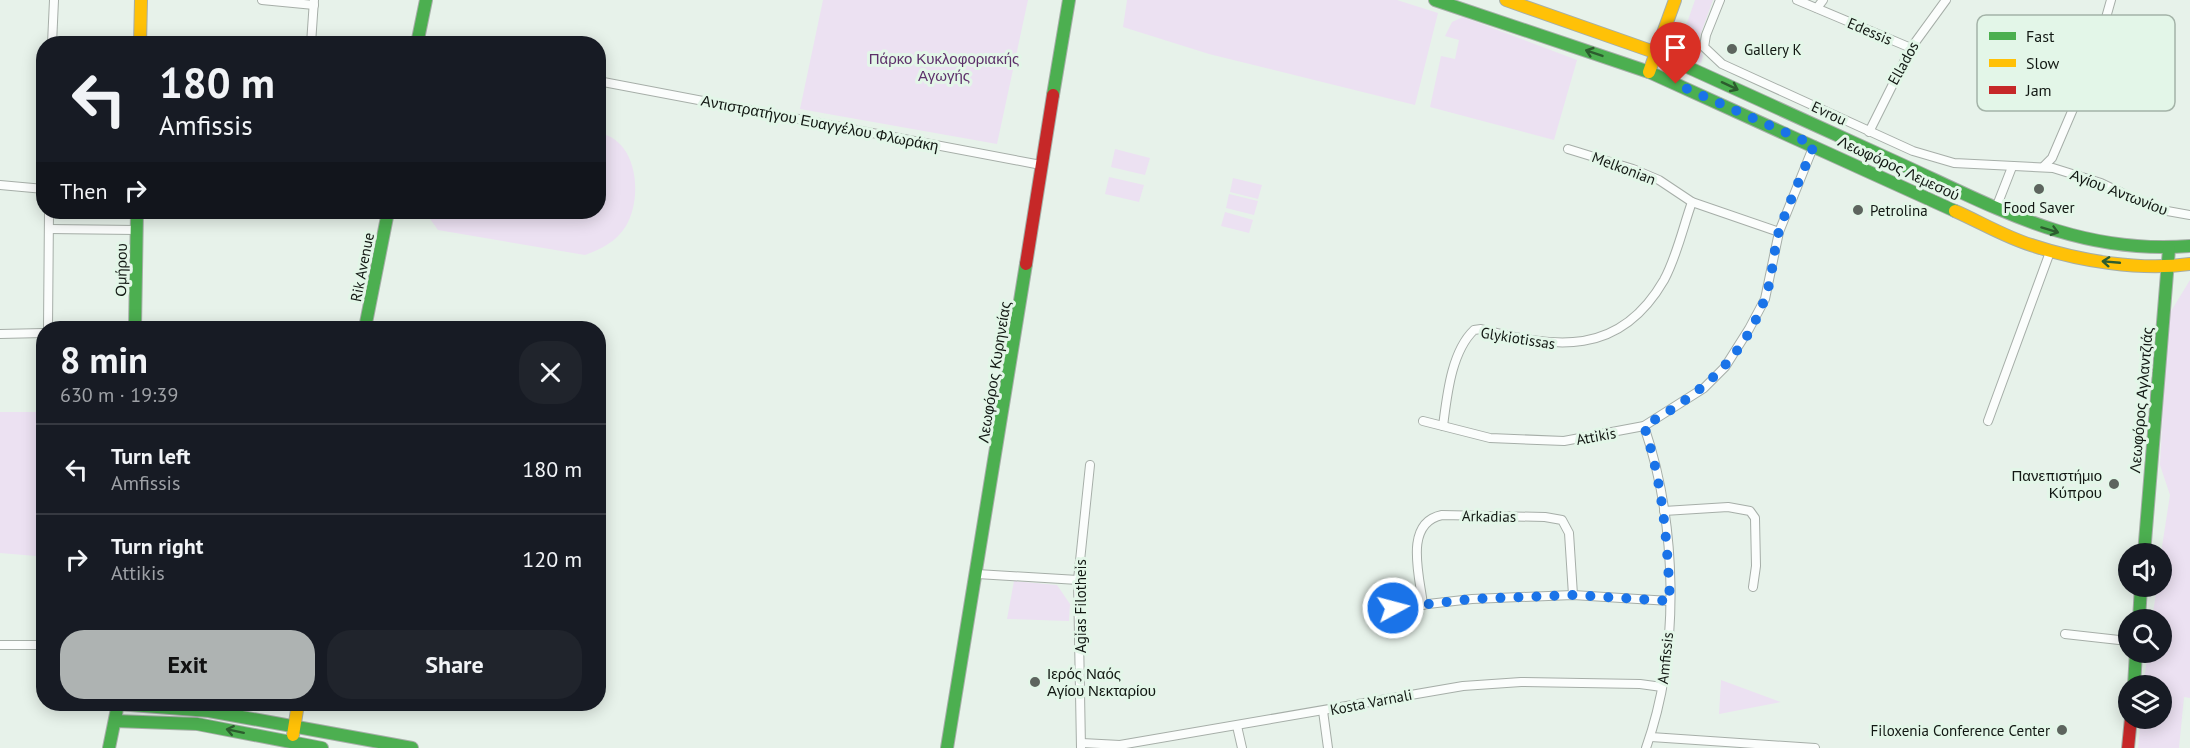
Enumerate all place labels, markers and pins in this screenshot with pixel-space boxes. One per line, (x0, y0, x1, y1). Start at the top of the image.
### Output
pin (1650, 22, 1701, 84)
place label: Gallery K (1744, 40, 1802, 59)
marker: Gallery K (1725, 42, 1739, 56)
marker: Food Saver (2032, 182, 2046, 196)
place label: Food Saver (2003, 198, 2075, 217)
place label: Petrolina (1870, 201, 1928, 220)
marker: Petrolina (1851, 203, 1865, 217)
place label: Πανεπιστήμιο Κύπρου (2012, 466, 2102, 502)
marker: Πανεπιστήμιο Κύπρου (2107, 477, 2121, 491)
place label: Ιερός Ναός Αγίου Νεκταρίου (1047, 664, 1156, 700)
marker: Ιερός Ναός Αγίου Νεκταρίου (1028, 675, 1042, 689)
place label: Filoxenia Conference Center (1871, 721, 2050, 740)
marker: Filoxenia Conference Center (2055, 723, 2069, 737)

